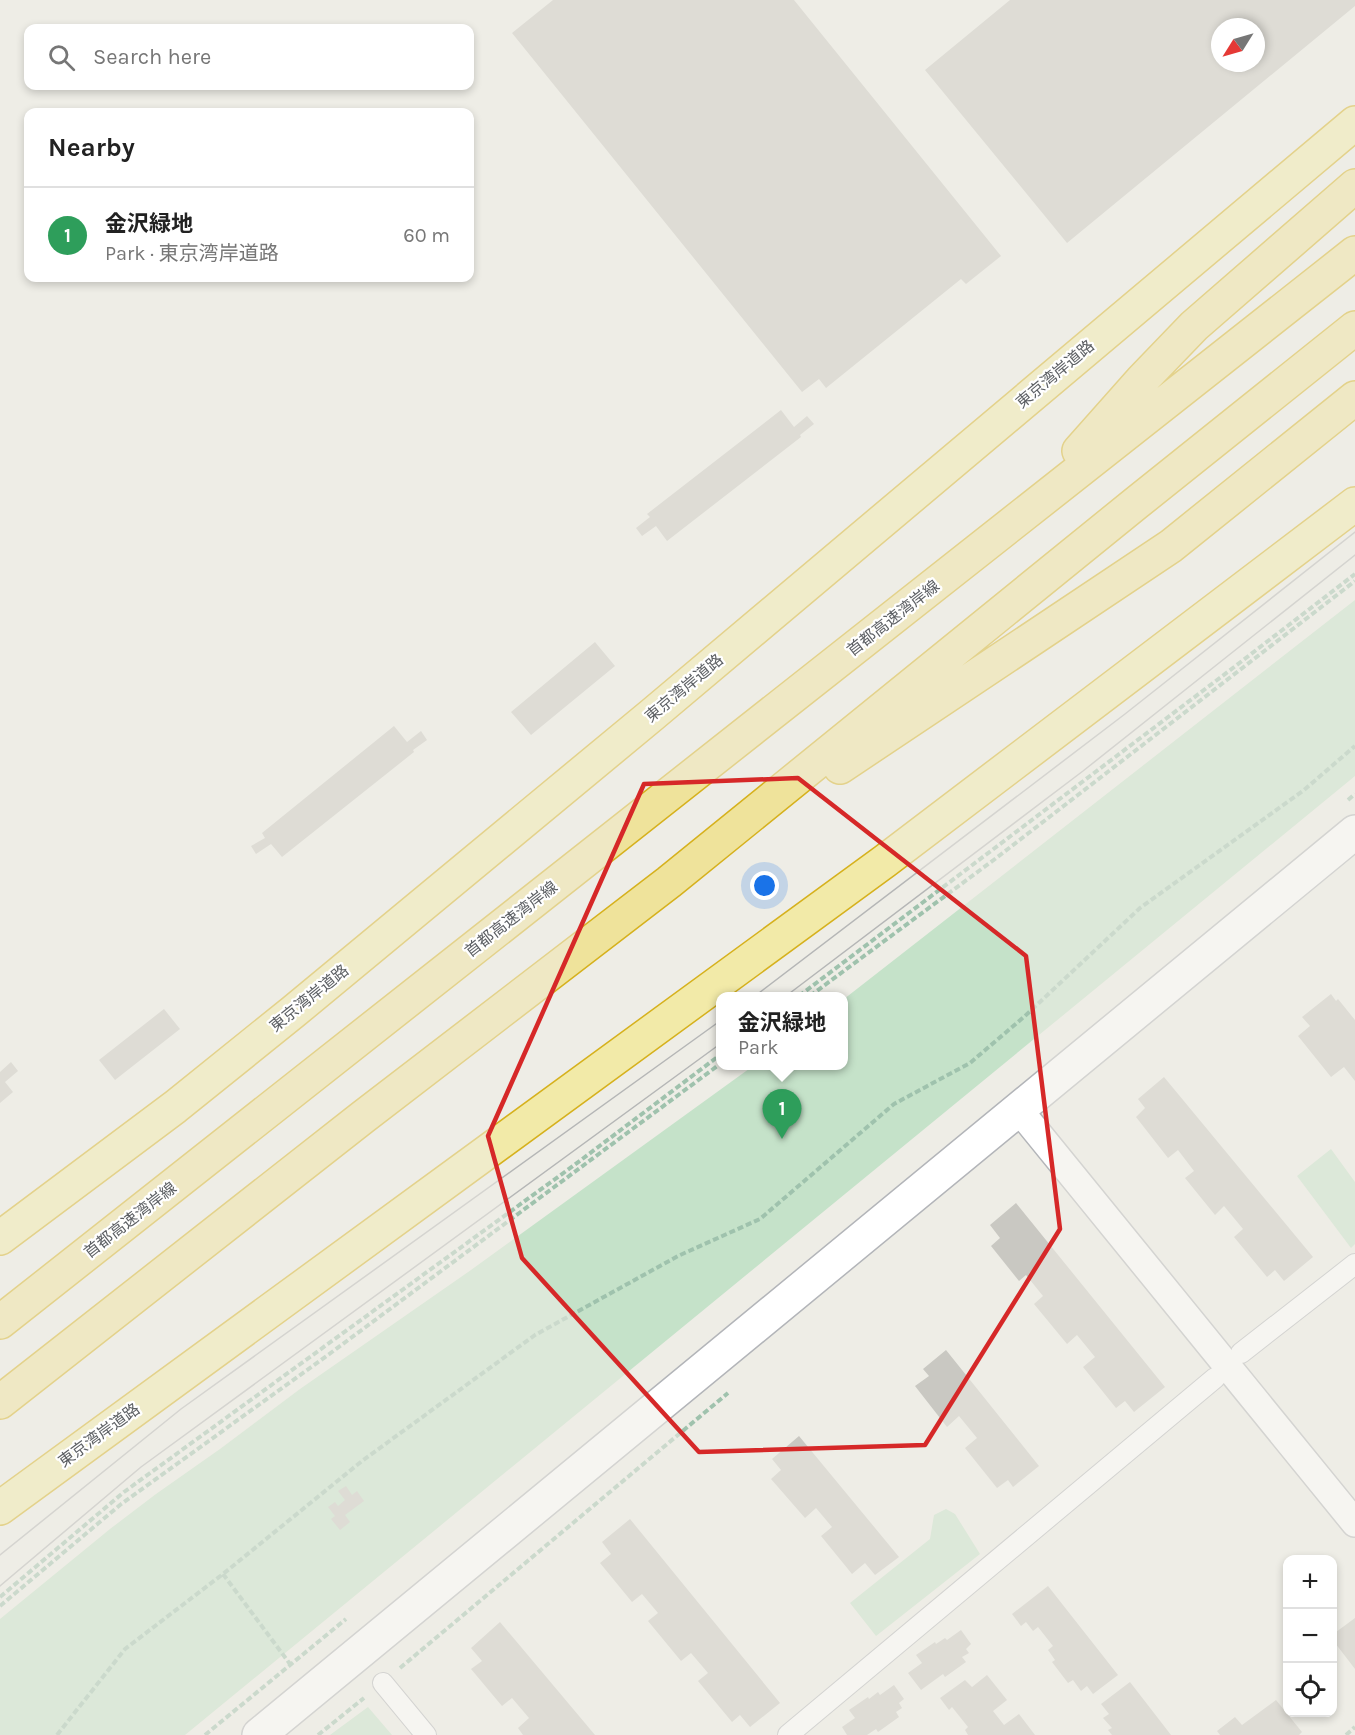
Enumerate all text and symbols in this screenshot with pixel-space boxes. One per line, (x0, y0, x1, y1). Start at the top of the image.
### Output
north arrow (1211, 18, 1265, 72)
search box (24, 24, 474, 90)
icon: search (45, 41, 78, 74)
text: Search here (93, 44, 211, 70)
text: Nearby (48, 132, 135, 163)
text: 金沢緑地 (105, 211, 193, 237)
text: 1 (64, 224, 71, 247)
text: 60 m (403, 224, 450, 247)
text: Park · 東京湾岸道路 (105, 242, 279, 265)
street label: 東京湾岸道路 (1012, 336, 1098, 412)
street label: 首都高速湾岸線 (843, 576, 943, 660)
street label: 東京湾岸道路 (641, 650, 727, 726)
your location (750, 871, 779, 900)
street label: 首都高速湾岸線 (461, 877, 561, 961)
street label: 東京湾岸道路 (266, 960, 352, 1036)
popup (716, 992, 848, 1070)
text: 金沢緑地 (738, 1010, 826, 1036)
text: Park (738, 1036, 779, 1059)
pin: 1 (762, 1090, 802, 1139)
street label: 首都高速湾岸線 (80, 1178, 180, 1262)
street label: 東京湾岸道路 (55, 1399, 143, 1471)
map controls (1283, 1555, 1337, 1717)
button: + (1283, 1555, 1337, 1609)
button: − (1283, 1609, 1337, 1663)
button: locate (1283, 1663, 1337, 1717)

